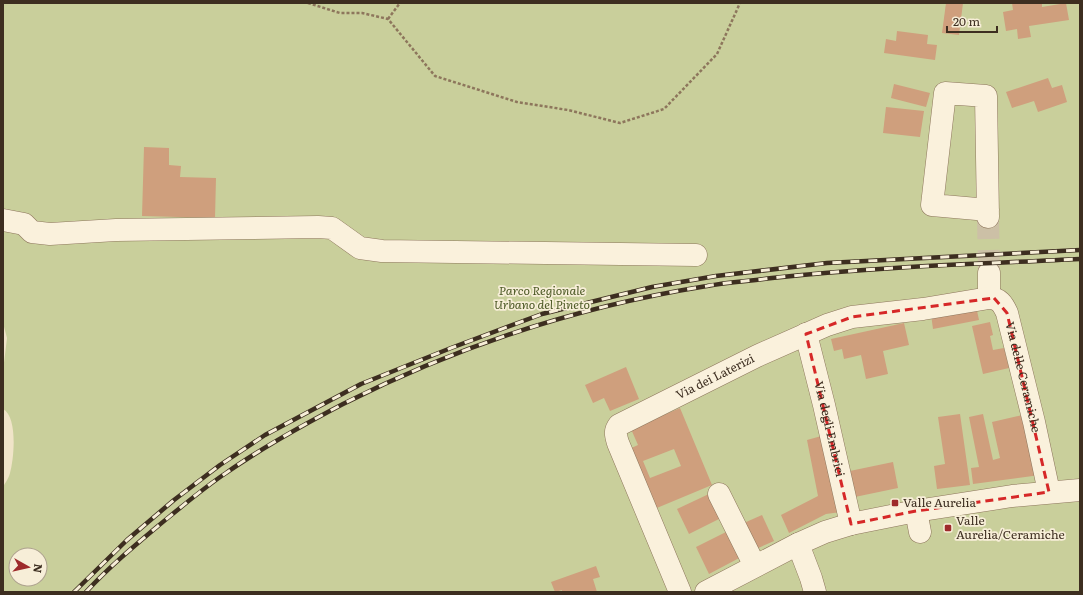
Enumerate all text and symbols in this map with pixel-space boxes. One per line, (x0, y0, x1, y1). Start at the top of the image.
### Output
scale bar (947, 8, 997, 34)
text: 20 m (953, 12, 980, 30)
park label: Parco Regionale Urbano del Pineto (494, 281, 590, 313)
street label: Via delle Ceramiche (1001, 320, 1046, 434)
street label: Via dei Laterizi (672, 349, 757, 403)
street label: Via degli Embrici (810, 379, 850, 479)
place label: Valle Aurelia (903, 493, 977, 511)
marker: Valle Aurelia (890, 498, 900, 508)
place label: Valle Aurelia/Ceramiche (956, 511, 1065, 543)
marker: Valle Aurelia/Ceramiche (943, 523, 953, 533)
north arrow (8, 547, 48, 587)
text: N (30, 563, 47, 574)

